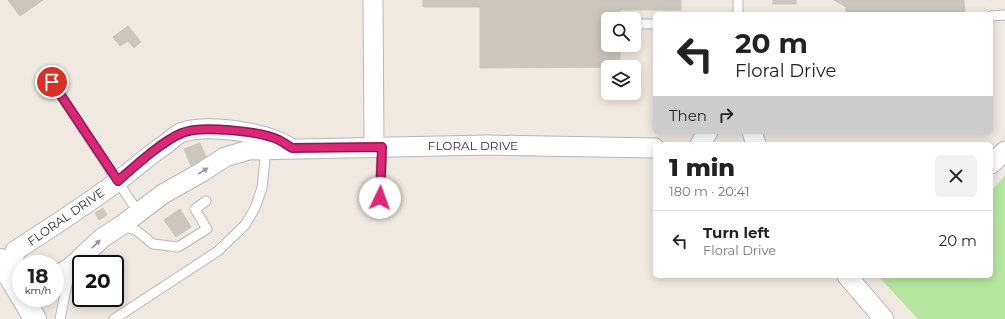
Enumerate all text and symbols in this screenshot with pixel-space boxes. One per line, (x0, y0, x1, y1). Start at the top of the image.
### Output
map controls (601, 12, 641, 100)
button: search (601, 12, 641, 52)
text: 20 m (735, 26, 808, 60)
icon: left (669, 28, 721, 80)
button: layers (601, 60, 641, 100)
text: Floral Drive (735, 60, 836, 82)
pin (35, 65, 69, 99)
icon: arrive (41, 71, 63, 93)
icon: right (715, 104, 737, 126)
text: Then (669, 106, 707, 125)
street label: FLORAL DRIVE (428, 138, 518, 153)
text: 1 min (669, 153, 735, 182)
button: close (935, 155, 977, 197)
one-way arrow (197, 168, 209, 175)
position arrow (359, 177, 401, 219)
text: 180 m · 20:41 (669, 183, 750, 199)
street label: FLORAL DRIVE (24, 185, 107, 249)
text: Turn left (703, 223, 770, 242)
icon: left (669, 230, 691, 252)
text: 20 m (939, 231, 977, 250)
one-way arrow (91, 239, 101, 248)
text: Floral Drive (703, 242, 776, 258)
speed limit sign: 20 (72, 255, 124, 307)
text: 18 (27, 264, 49, 288)
text: km/h (25, 284, 51, 297)

